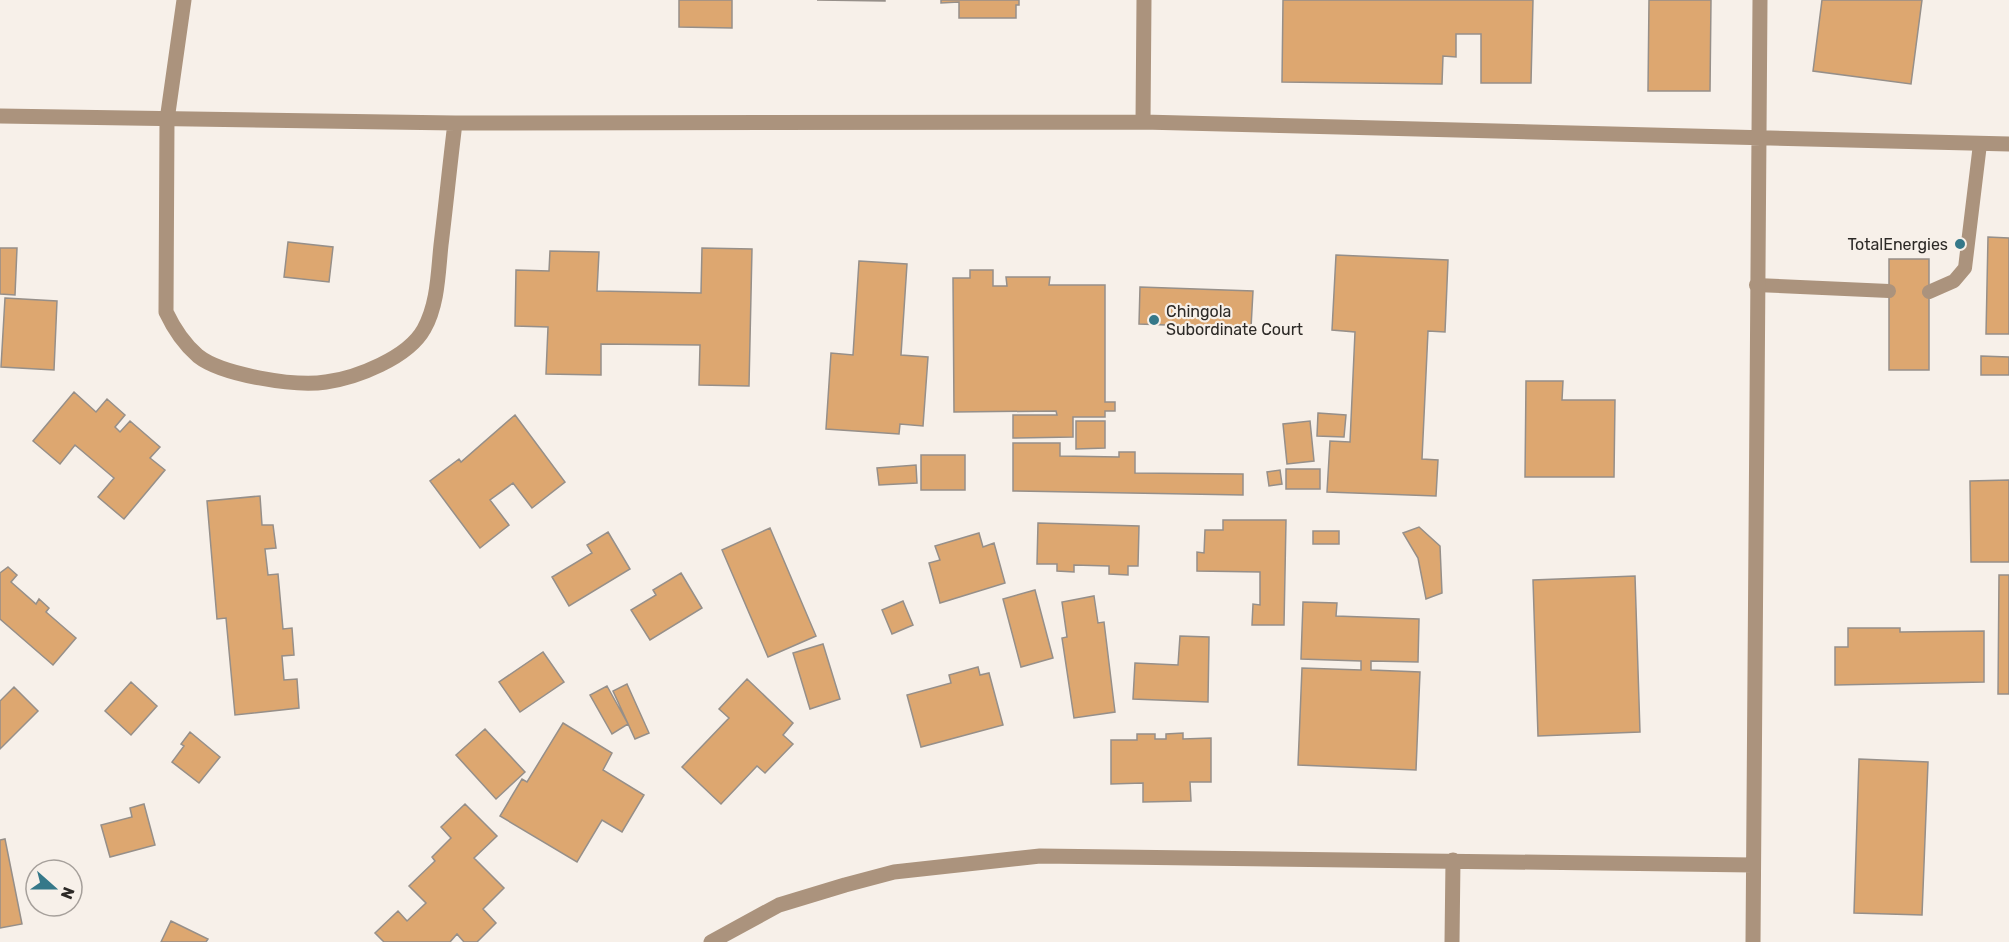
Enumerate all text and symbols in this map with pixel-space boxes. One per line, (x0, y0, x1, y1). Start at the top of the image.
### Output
place label: TotalEnergies (1847, 235, 1948, 254)
marker: TotalEnergies (1953, 237, 1967, 251)
place label: Chingola Subordinate Court (1166, 302, 1303, 339)
marker: Chingola Subordinate Court (1147, 313, 1161, 327)
north arrow (24, 858, 84, 918)
text: N (57, 884, 78, 902)

